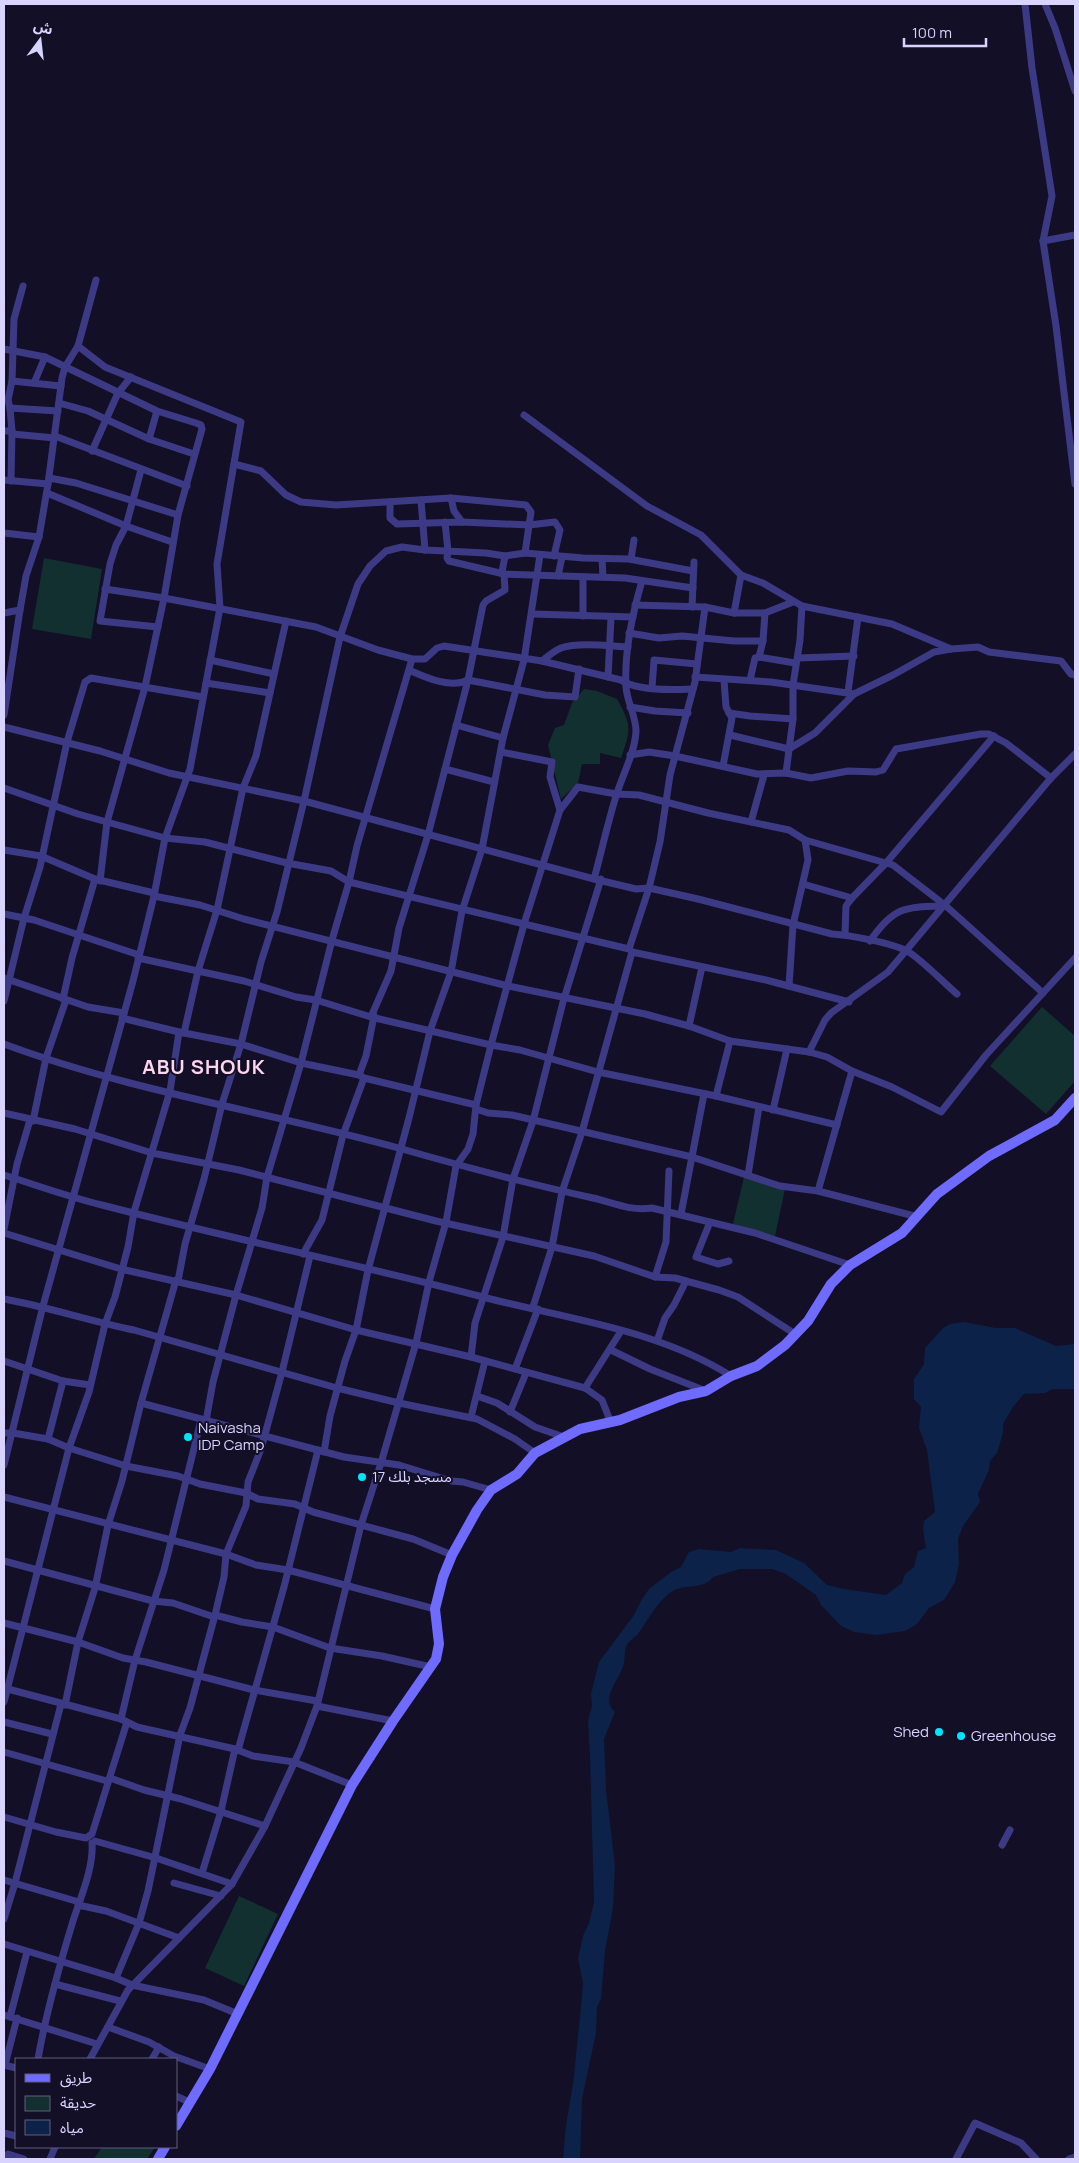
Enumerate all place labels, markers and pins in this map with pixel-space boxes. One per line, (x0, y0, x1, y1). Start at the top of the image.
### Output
place label: Naivasha IDP Camp (198, 1417, 264, 1455)
marker: Naivasha IDP Camp (182, 1431, 194, 1443)
place label: مسجد بلك 17 (372, 1466, 452, 1487)
marker: مسجد بلك 17 (356, 1471, 368, 1483)
place label: Shed (893, 1721, 929, 1742)
place label: Greenhouse (971, 1725, 1057, 1746)
marker: Shed (933, 1726, 945, 1738)
marker: Greenhouse (955, 1730, 967, 1742)

